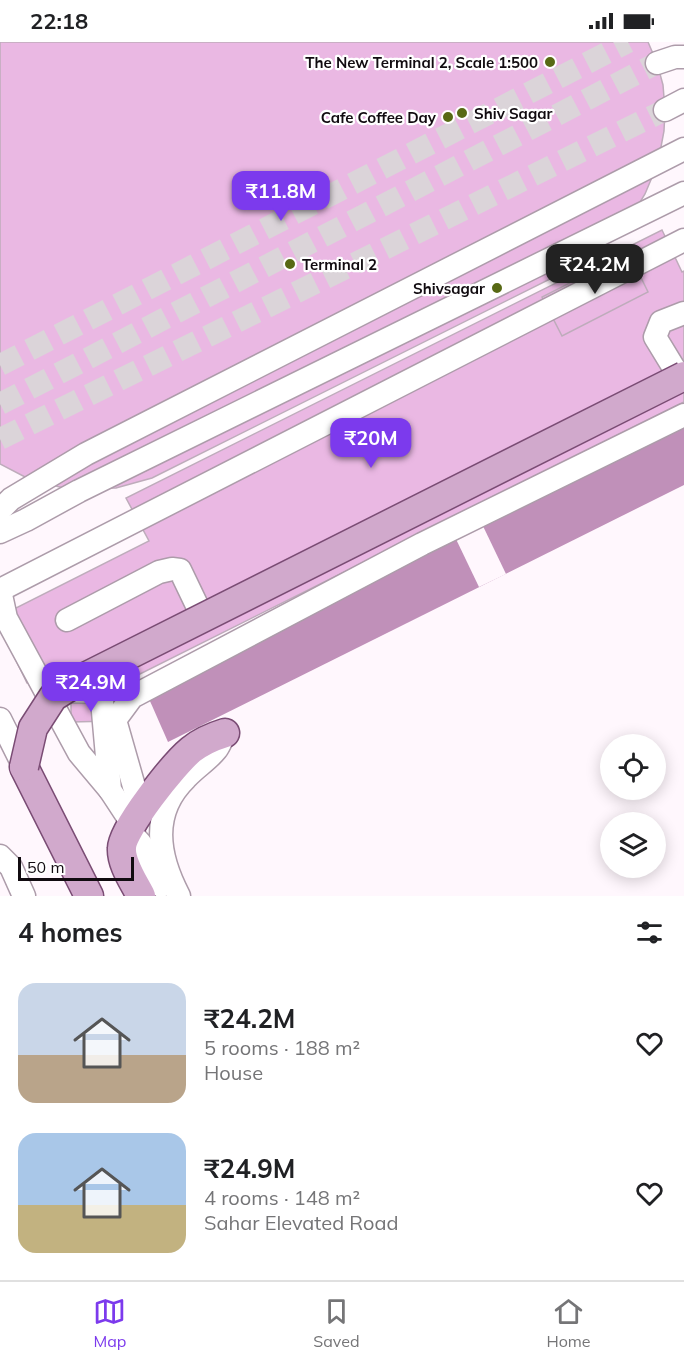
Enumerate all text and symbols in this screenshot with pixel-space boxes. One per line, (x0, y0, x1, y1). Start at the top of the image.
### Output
text: 22:18 (30, 7, 88, 35)
place label: The New Terminal 2, Scale 1:500 (305, 53, 538, 72)
marker: The New Terminal 2, Scale 1:500 (543, 55, 557, 69)
place label: Shiv Sagar (474, 104, 553, 123)
marker: Shiv Sagar (455, 106, 469, 120)
place label: Cafe Coffee Day (321, 108, 437, 127)
marker: Cafe Coffee Day (441, 110, 455, 124)
pin: ₹11.8M (232, 171, 330, 222)
text: ₹11.8M (246, 178, 316, 203)
pin: ₹24.2M (546, 244, 644, 295)
text: ₹24.2M (560, 251, 630, 276)
place label: Terminal 2 (302, 255, 377, 274)
marker: Terminal 2 (283, 257, 297, 271)
place label: Shivsagar (413, 279, 485, 298)
marker: Shivsagar (490, 281, 504, 295)
pin: ₹20M (335, 418, 407, 469)
text: ₹20M (344, 425, 398, 450)
pin: ₹24.9M (42, 662, 140, 713)
text: ₹24.9M (56, 669, 126, 694)
map controls (600, 734, 666, 878)
button: locate (600, 734, 666, 800)
button: layers (600, 812, 666, 878)
scale bar (18, 854, 134, 882)
text: 50 m (27, 857, 64, 877)
text: 4 homes (18, 916, 122, 949)
icon: filters (633, 916, 666, 949)
text: ₹24.2M (204, 1002, 295, 1035)
icon: home (66, 1007, 138, 1079)
icon: heart (633, 1027, 666, 1060)
text: 5 rooms · 188 m² (204, 1035, 360, 1060)
text: House (204, 1060, 263, 1085)
text: ₹24.9M (204, 1152, 295, 1185)
icon: home (66, 1157, 138, 1229)
icon: heart (633, 1177, 666, 1210)
text: 4 rooms · 148 m² (204, 1185, 360, 1210)
text: Sahar Elevated Road (204, 1210, 398, 1235)
tab: Map (93, 1295, 126, 1351)
tab: Saved (313, 1295, 360, 1351)
tab: Home (546, 1295, 591, 1351)

